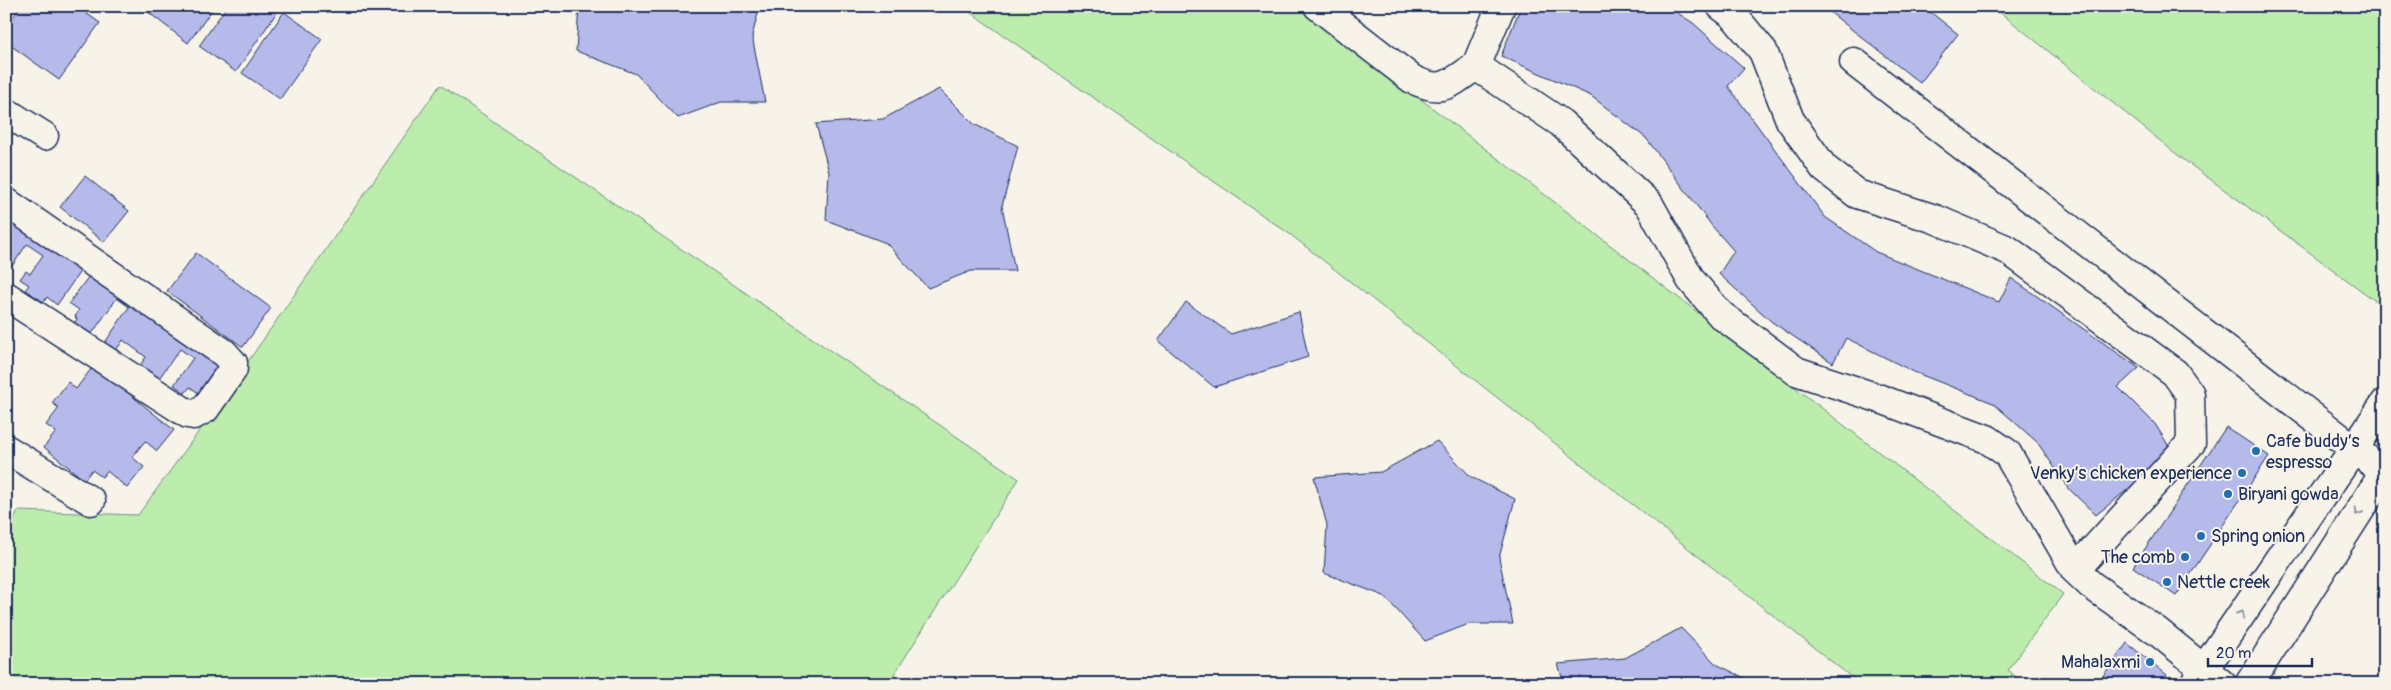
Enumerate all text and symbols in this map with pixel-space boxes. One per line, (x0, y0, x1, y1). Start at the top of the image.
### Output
place label: Cafe buddy’s espresso (2266, 430, 2359, 474)
marker: Cafe buddy’s espresso (2250, 445, 2262, 457)
place label: Venky’s chicken experience (2030, 462, 2232, 485)
marker: Venky’s chicken experience (2236, 467, 2248, 479)
place label: Biryani gowda (2238, 483, 2339, 506)
marker: Biryani gowda (2222, 488, 2234, 500)
one-way arrow (2355, 506, 2365, 515)
place label: Spring onion (2211, 525, 2305, 548)
marker: Spring onion (2195, 530, 2207, 542)
place label: The comb (2101, 546, 2175, 569)
marker: The comb (2179, 551, 2191, 563)
place label: Nettle creek (2177, 571, 2271, 594)
marker: Nettle creek (2161, 576, 2173, 588)
one-way arrow (2235, 610, 2244, 620)
scale bar (2208, 635, 2312, 667)
text: 20 m (2216, 644, 2251, 663)
place label: Mahalaxmi (2061, 651, 2140, 674)
marker: Mahalaxmi (2144, 656, 2156, 668)

